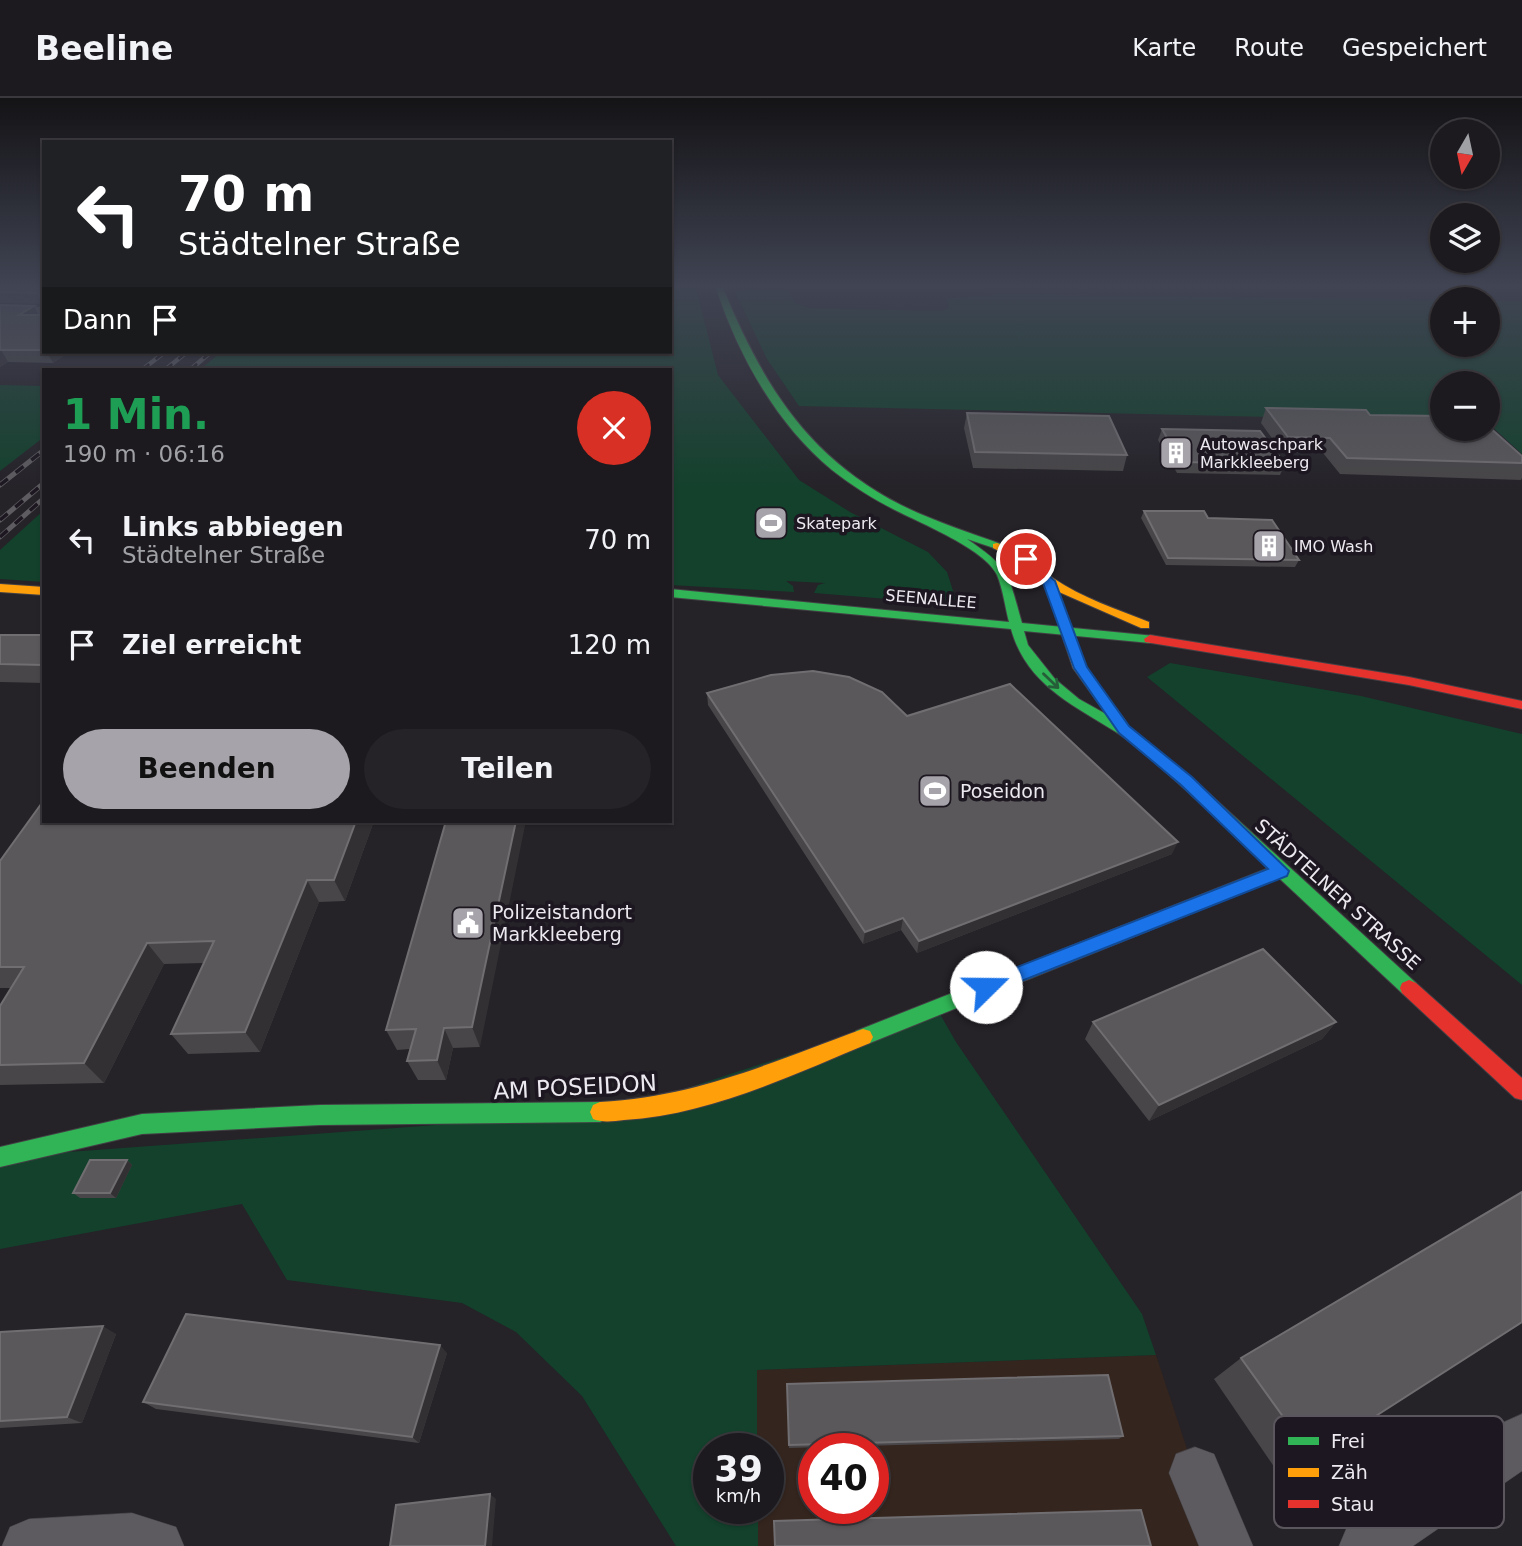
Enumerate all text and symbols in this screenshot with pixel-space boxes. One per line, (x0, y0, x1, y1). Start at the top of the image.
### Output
text: Beeline (35, 29, 173, 68)
text: Karte (1132, 34, 1196, 62)
text: Route (1234, 34, 1304, 62)
text: Gespeichert (1342, 34, 1487, 62)
north arrow (1430, 119, 1500, 189)
map controls (1430, 119, 1500, 441)
text: 70 m (178, 166, 314, 223)
icon: left (63, 168, 154, 259)
button: layers (1430, 203, 1500, 273)
text: Städtelner Straße (178, 225, 461, 263)
button: + (1430, 287, 1500, 357)
icon: arrive (146, 301, 184, 339)
text: Dann (63, 305, 132, 335)
button: − (1430, 371, 1500, 441)
text: 1 Min. (63, 390, 209, 439)
button: close (577, 391, 651, 465)
building icon: Autowaschpark Markkleeberg (1157, 434, 1195, 472)
place label: Autowaschpark Markkleeberg (1200, 435, 1324, 472)
text: 190 m · 06:16 (63, 441, 225, 467)
sports icon: Skatepark (752, 504, 790, 542)
text: Links abbiegen (122, 512, 344, 542)
place label: Skatepark (796, 514, 878, 533)
icon: left (63, 521, 101, 559)
text: 70 m (584, 525, 651, 555)
building icon: IMO Wash (1250, 527, 1288, 565)
pin (996, 529, 1056, 589)
place label: IMO Wash (1294, 537, 1373, 556)
icon: arrive (1007, 540, 1045, 578)
text: Städtelner Straße (122, 542, 325, 568)
street label: SEENALLEE (885, 586, 977, 612)
icon: arrive (63, 626, 101, 664)
text: Ziel erreicht (122, 630, 302, 660)
text: 120 m (568, 630, 651, 660)
one-way arrow (1042, 673, 1059, 690)
button: Beenden (63, 729, 350, 809)
button: Teilen (364, 729, 651, 809)
sports icon: Poseidon (916, 772, 954, 810)
place label: Poseidon (960, 780, 1045, 802)
street label: STÄDTELNER STRASSE (1251, 814, 1425, 974)
place label: Polizeistandort Markkleeberg (492, 901, 632, 945)
public building icon: Polizeistandort Markkleeberg (449, 904, 487, 942)
position arrow (949, 950, 1023, 1024)
street label: AM POSEIDON (493, 1070, 657, 1104)
legend (1274, 1416, 1504, 1528)
text: Frei (1331, 1430, 1365, 1452)
speed limit sign: 40 (798, 1433, 889, 1524)
text: 39 (714, 1449, 763, 1489)
text: Zäh (1331, 1461, 1368, 1483)
text: km/h (716, 1485, 761, 1506)
text: Stau (1331, 1493, 1374, 1515)

